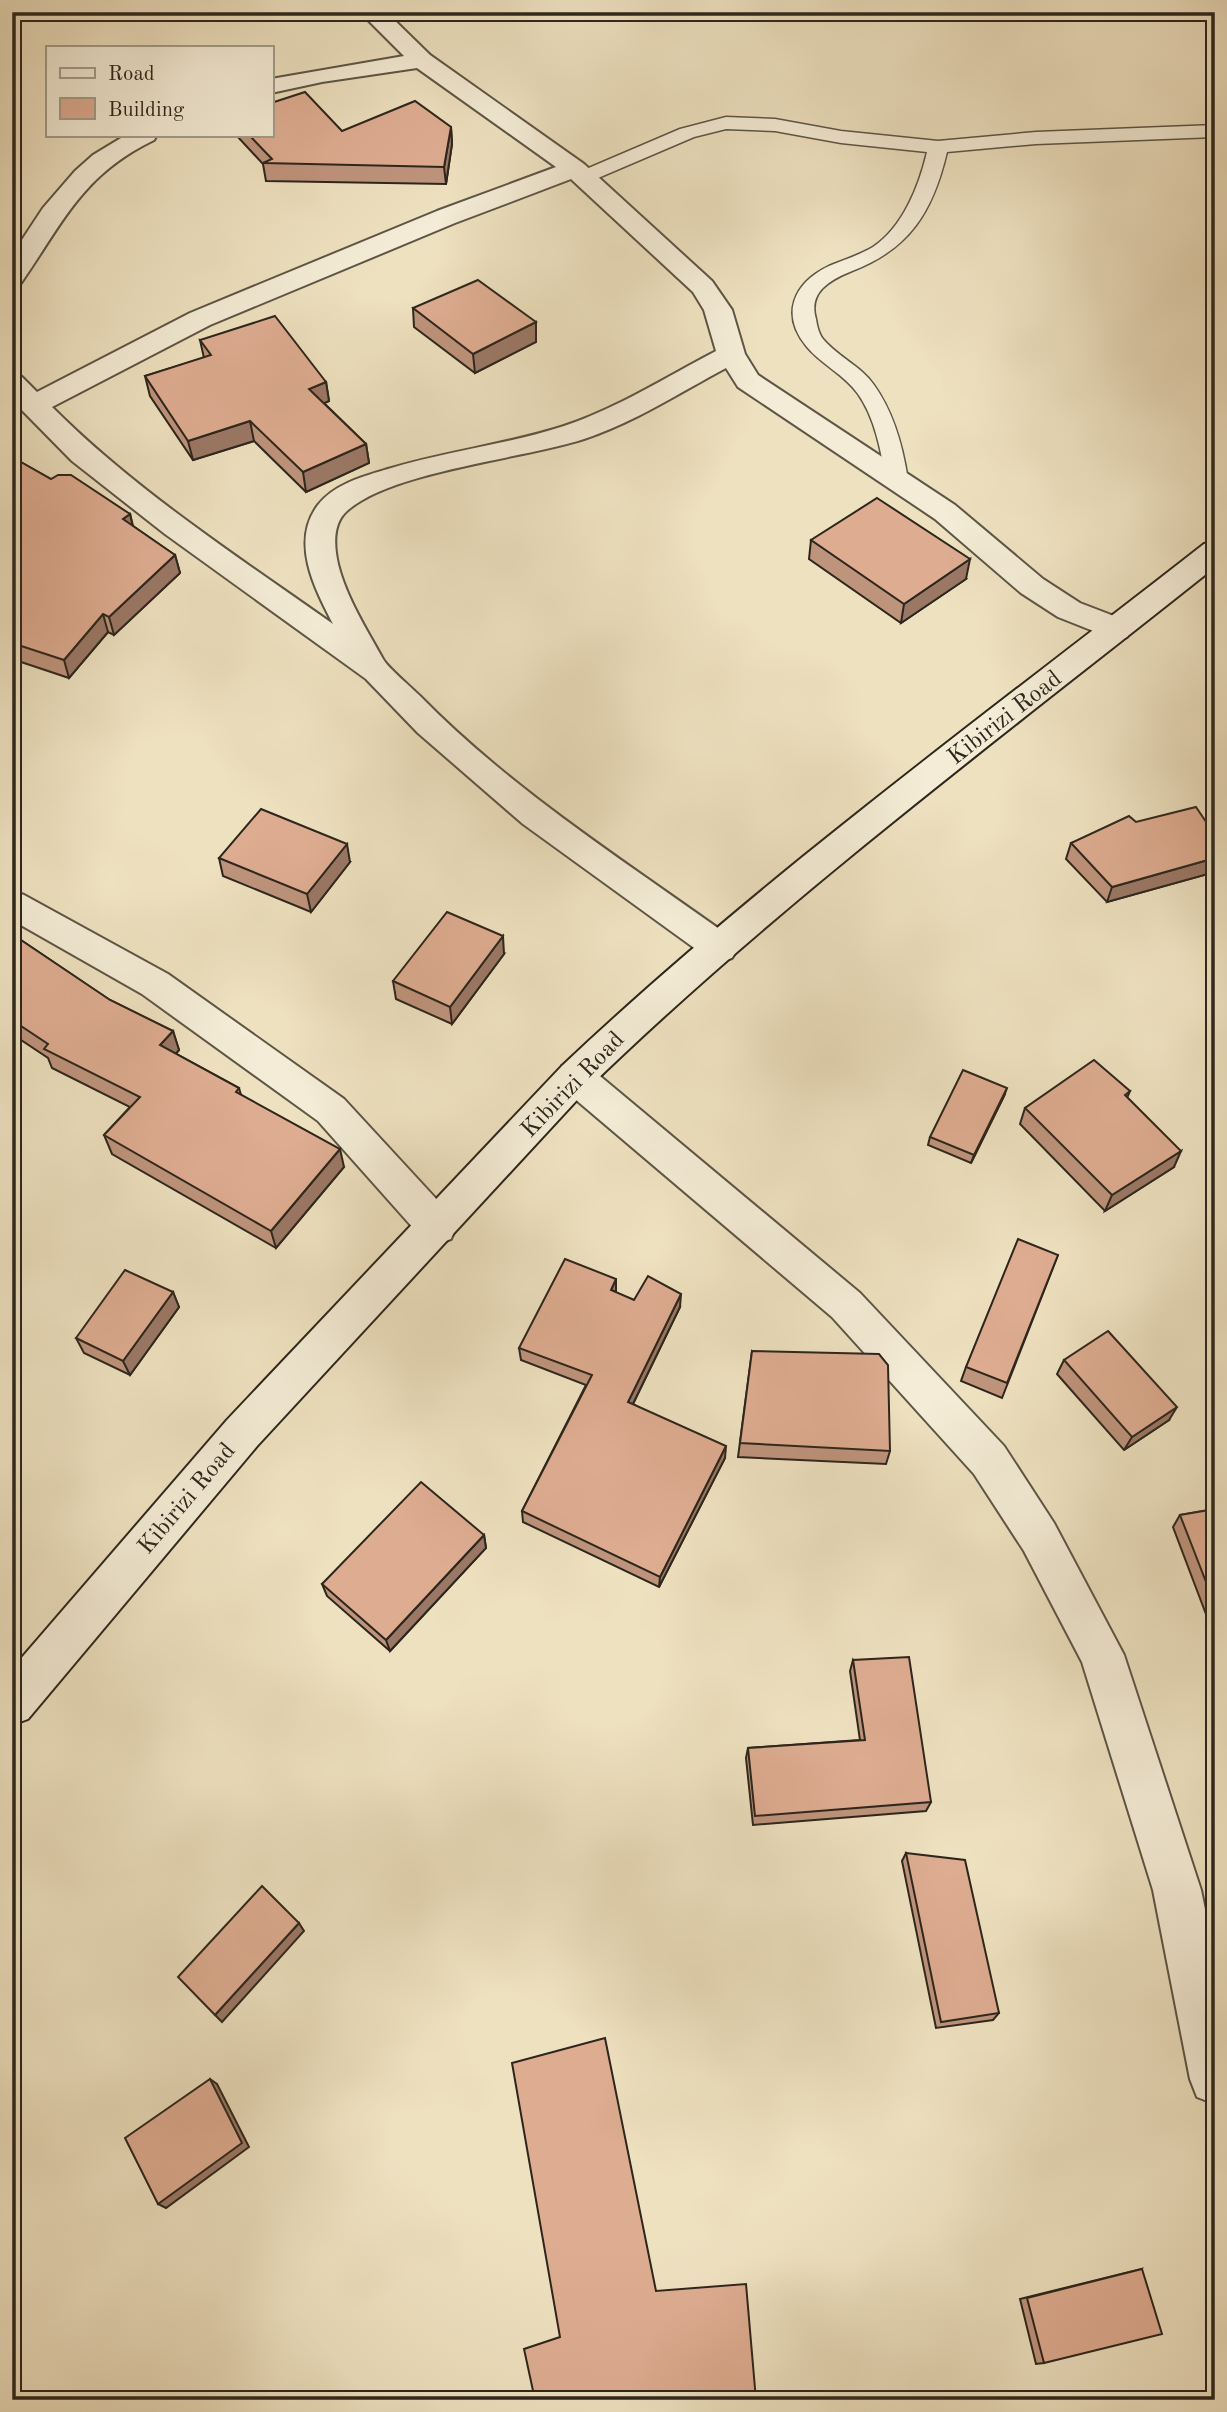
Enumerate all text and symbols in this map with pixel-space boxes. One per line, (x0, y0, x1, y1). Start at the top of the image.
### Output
legend (46, 46, 273, 136)
text: Road (108, 64, 155, 85)
text: Building (108, 100, 185, 121)
street label: Kibirizi Road (944, 667, 1067, 770)
street label: Kibirizi Road (517, 1028, 630, 1143)
street label: Kibirizi Road (134, 1439, 241, 1559)

